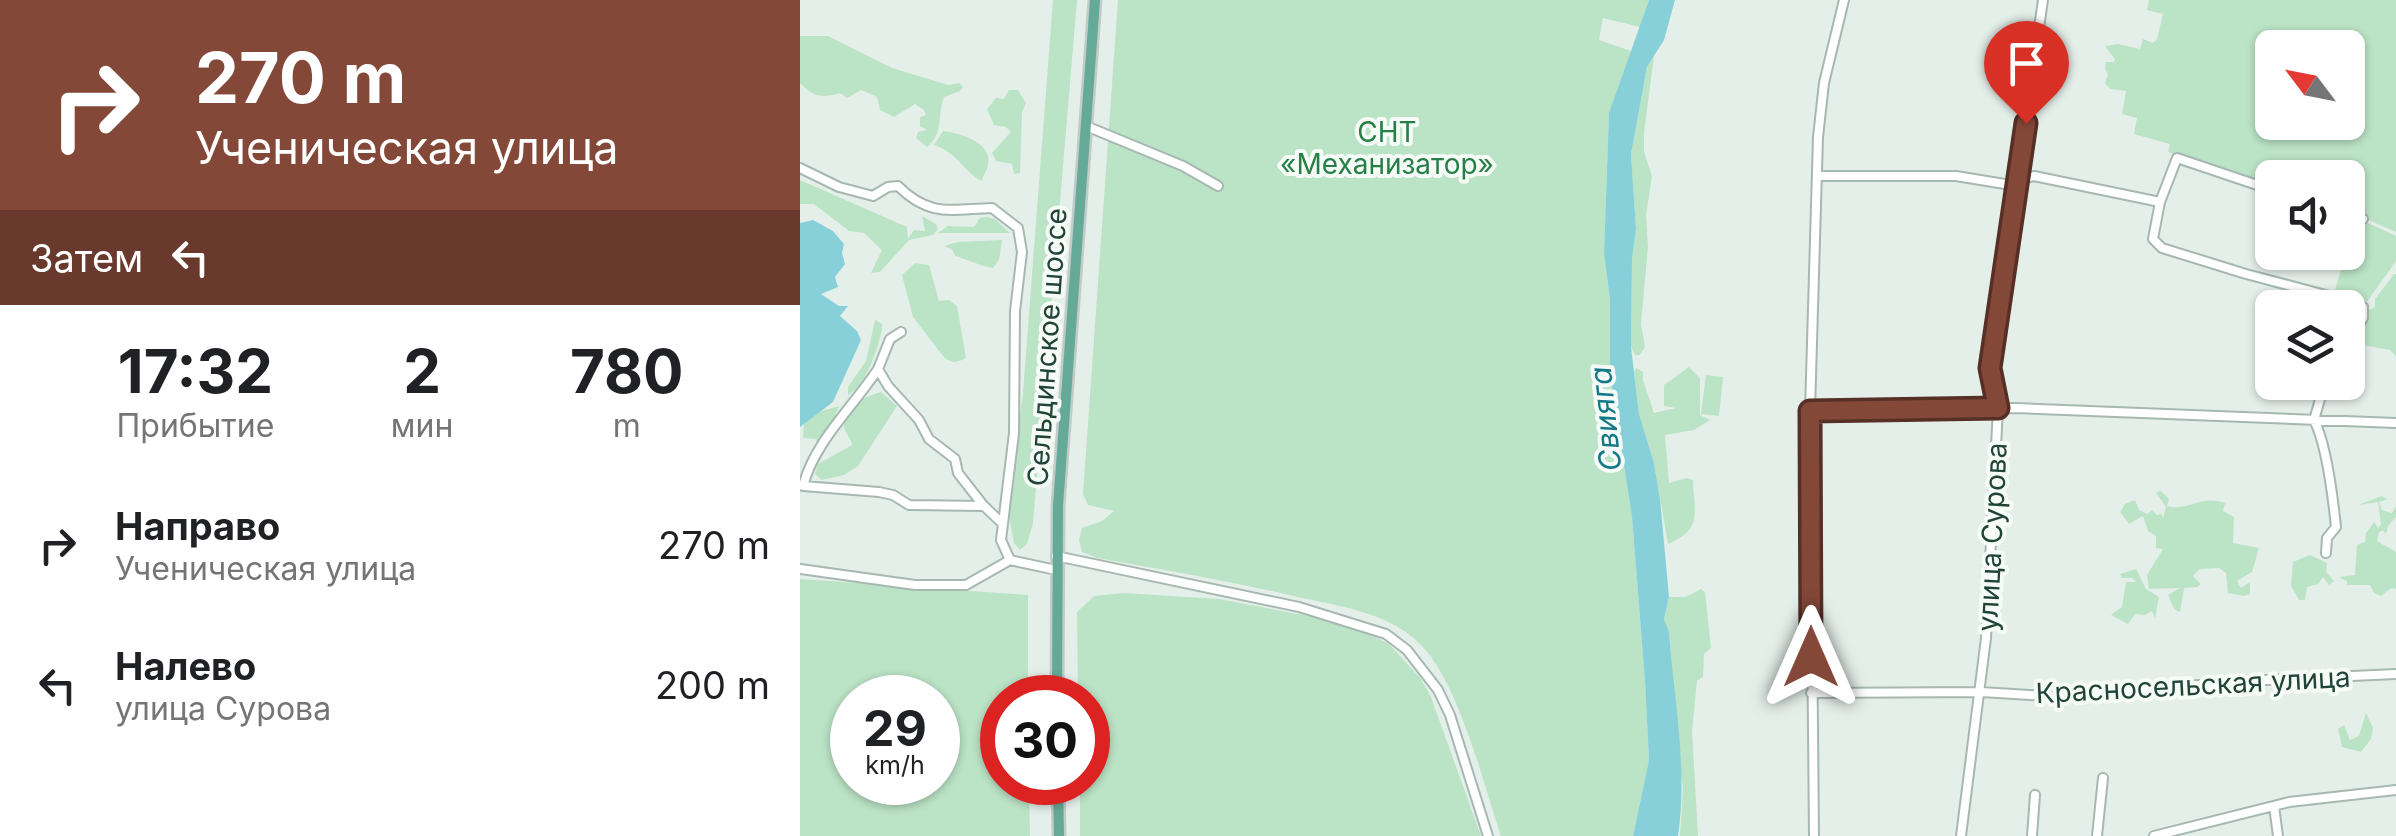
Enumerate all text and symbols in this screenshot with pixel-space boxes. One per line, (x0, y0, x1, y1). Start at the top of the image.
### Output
pin (1984, 21, 2069, 124)
north arrow (2255, 30, 2365, 140)
map controls (2255, 30, 2365, 400)
text: 270 m (195, 35, 406, 120)
icon: arrive (1999, 36, 2054, 91)
icon: right (30, 40, 160, 170)
park label: СНТ «Механизатор» (1280, 115, 1494, 181)
text: Ученическая улица (195, 120, 619, 175)
button: sound (2255, 160, 2365, 270)
street label: Сельдинское шоссе (1020, 207, 1074, 487)
icon: left (163, 230, 218, 285)
text: Затем (30, 235, 143, 281)
button: layers (2255, 290, 2365, 400)
text: 17:32 (118, 335, 273, 407)
text: 2 (403, 335, 441, 407)
text: 780 (570, 335, 683, 407)
water label: Свияга (1582, 365, 1628, 473)
text: Прибытие (117, 406, 274, 445)
text: мин (391, 406, 453, 445)
text: m (613, 406, 641, 445)
street label: улица Сурова (1970, 442, 2014, 632)
text: Направо (115, 503, 280, 549)
icon: right (30, 518, 85, 573)
text: 270 m (658, 522, 770, 568)
text: Ученическая улица (115, 549, 416, 588)
position arrow (1759, 605, 1863, 709)
text: Налево (115, 643, 256, 689)
icon: left (30, 658, 85, 713)
street label: Красносельская улица (2035, 660, 2351, 710)
text: 200 m (655, 662, 770, 708)
speed limit sign: 30 (980, 675, 1110, 805)
text: улица Сурова (115, 689, 331, 728)
text: 29 (863, 698, 927, 758)
text: km/h (865, 750, 925, 780)

